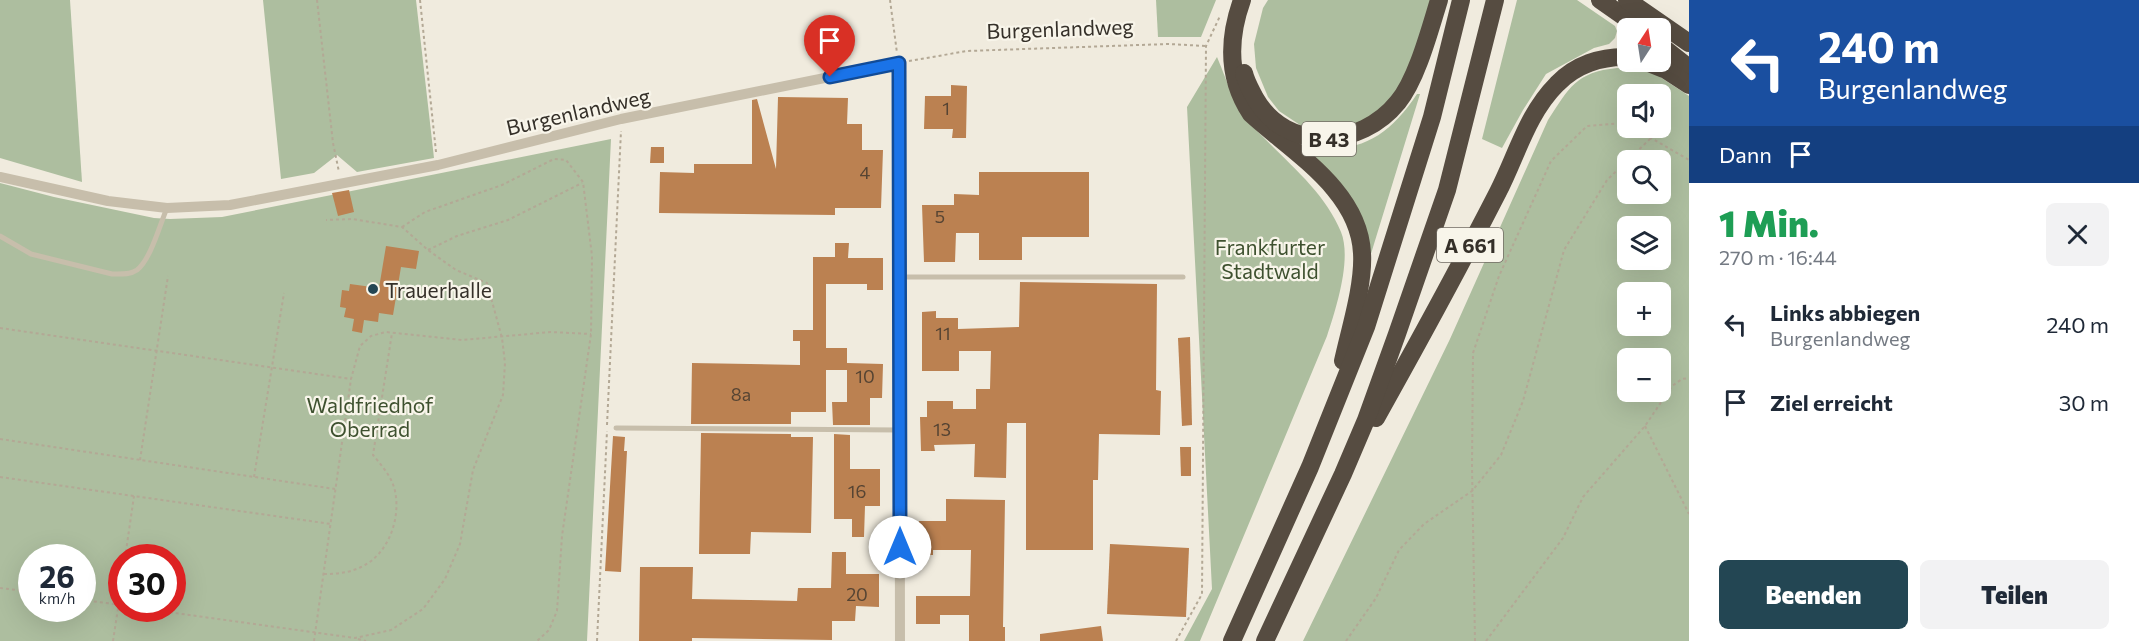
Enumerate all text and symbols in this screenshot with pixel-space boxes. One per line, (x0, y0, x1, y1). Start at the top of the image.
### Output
street label: Burgenlandweg (986, 13, 1134, 43)
pin (804, 15, 855, 77)
north arrow (1617, 18, 1671, 72)
map controls (1617, 18, 1671, 402)
text: 240 m (1818, 20, 1940, 72)
icon: arrive (813, 24, 846, 57)
icon: left (1719, 24, 1797, 102)
text: Burgenlandweg (1818, 72, 2007, 105)
street label: Burgenlandweg (503, 82, 653, 140)
button: sound (1617, 84, 1671, 138)
house number: 1 (942, 97, 950, 119)
road number: B 43 (1302, 122, 1356, 156)
icon: arrive (1784, 138, 1817, 171)
text: Dann (1719, 141, 1772, 168)
button: search (1617, 150, 1671, 204)
house number: 4 (860, 161, 871, 183)
text: 1 Min. (1719, 200, 1819, 244)
button: close (2046, 203, 2109, 266)
house number: 5 (935, 205, 945, 227)
button: layers (1617, 216, 1671, 270)
road number: A 661 (1437, 228, 1503, 262)
park label: Frankfurter Stadtwald (1215, 234, 1325, 283)
text: 270 m · 16:44 (1719, 245, 1837, 269)
place label: Trauerhalle (385, 277, 492, 302)
marker: Trauerhalle (366, 282, 380, 296)
button: + (1617, 282, 1671, 336)
text: Links abbiegen (1770, 299, 1920, 326)
icon: left (1719, 308, 1752, 341)
text: 240 m (2046, 311, 2109, 338)
house number: 11 (935, 322, 951, 344)
text: Burgenlandweg (1770, 326, 1910, 350)
button: − (1617, 348, 1671, 402)
house number: 10 (855, 365, 875, 387)
house number: 8a (731, 383, 751, 405)
icon: arrive (1719, 386, 1752, 419)
text: Ziel erreicht (1770, 389, 1893, 416)
text: 30 m (2059, 389, 2109, 416)
park label: Waldfriedhof Oberrad (307, 392, 434, 441)
house number: 13 (933, 418, 951, 440)
house number: 16 (848, 480, 866, 502)
position arrow (868, 515, 932, 579)
speed limit sign: 30 (108, 544, 186, 622)
text: 26 (39, 557, 75, 594)
button: Beenden (1719, 560, 1908, 629)
button: Teilen (1920, 560, 2109, 629)
house number: 20 (846, 583, 868, 605)
text: km/h (39, 589, 75, 607)

